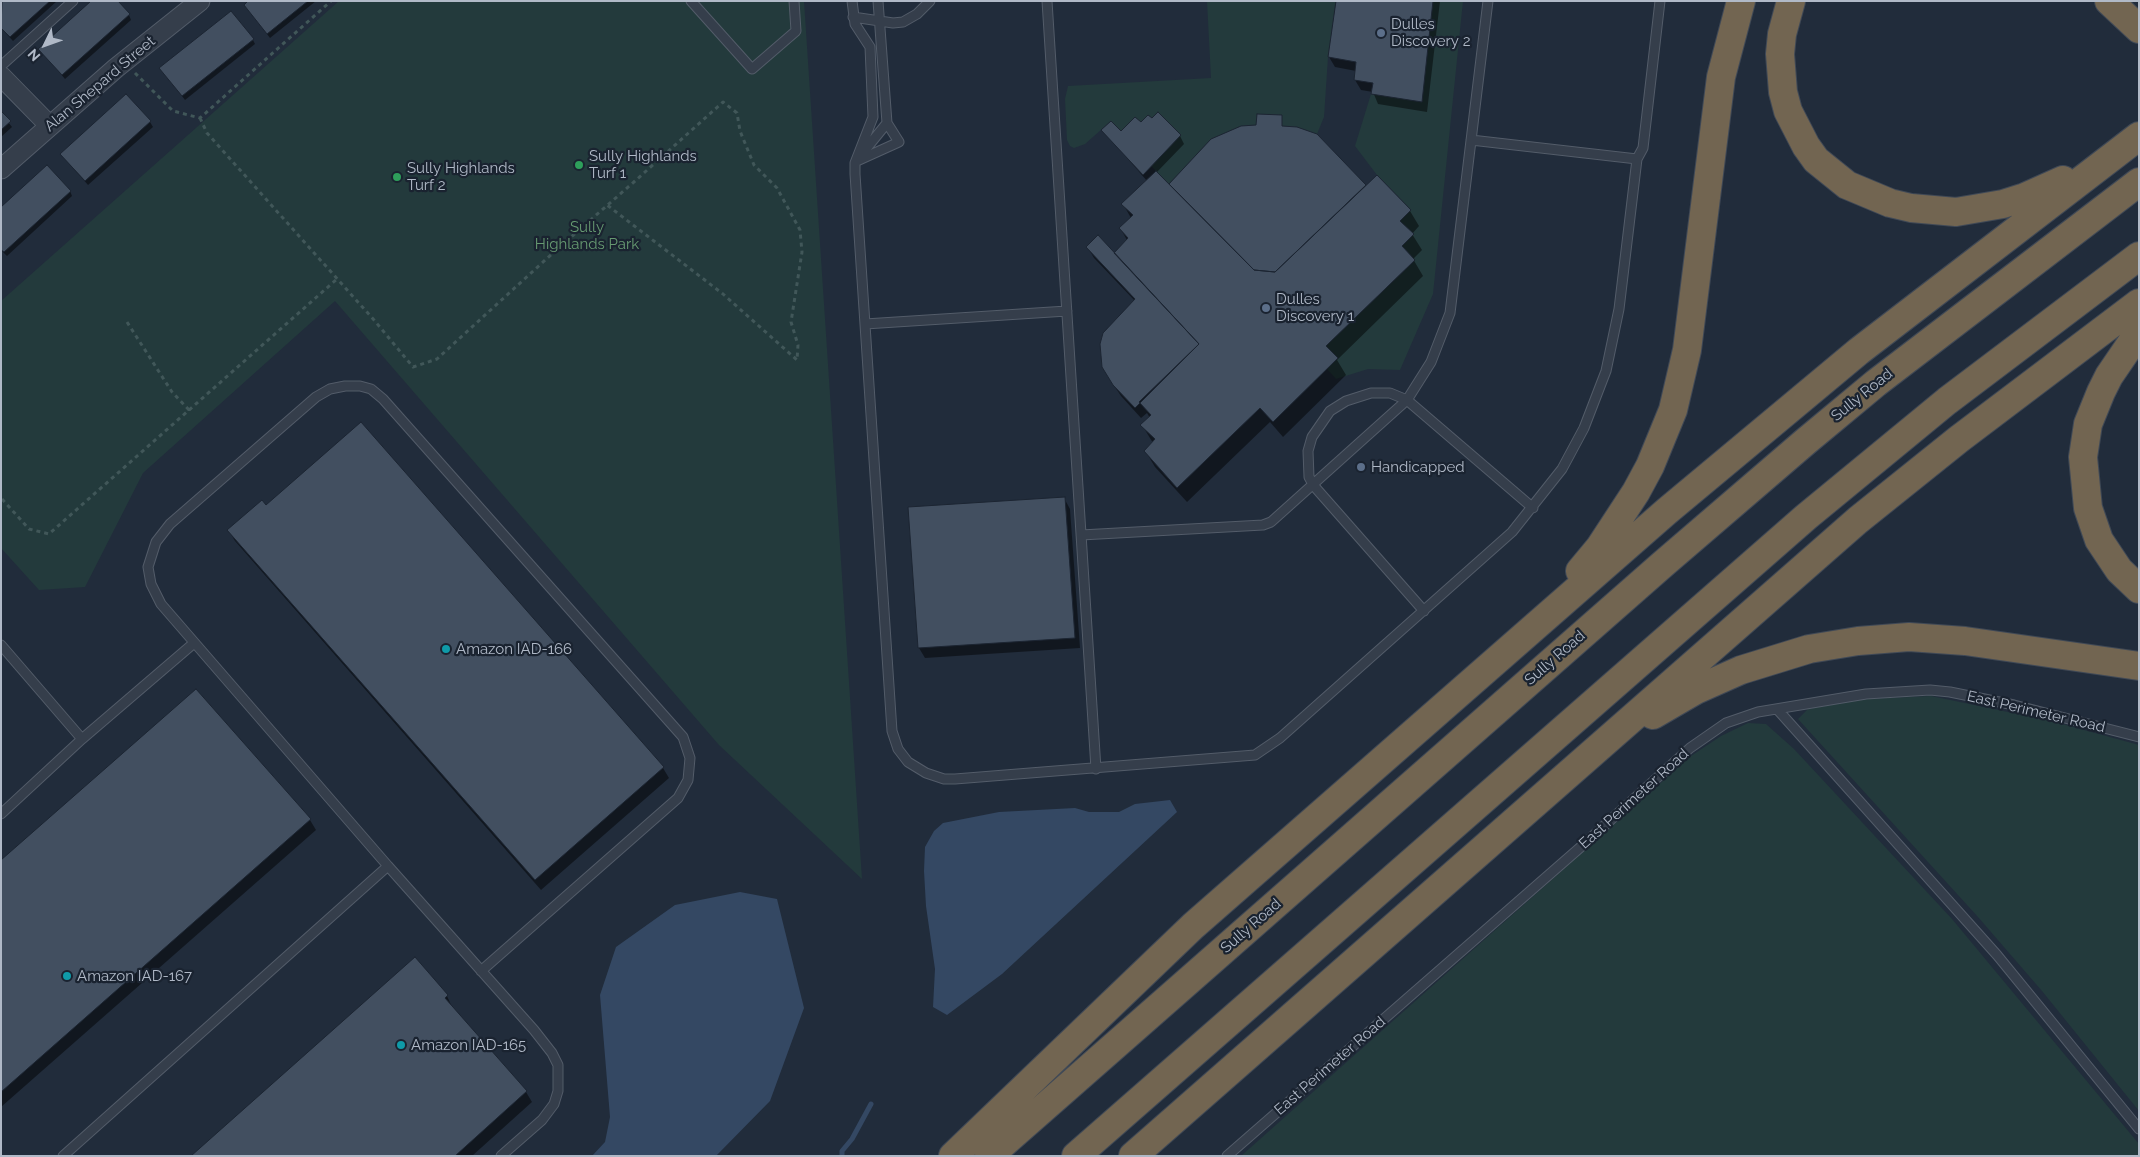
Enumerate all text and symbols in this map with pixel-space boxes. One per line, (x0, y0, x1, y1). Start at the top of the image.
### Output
place label: Dulles Discovery 2 (1391, 15, 1471, 50)
north arrow (20, 20, 70, 70)
marker: Dulles Discovery 2 (1375, 27, 1387, 39)
street label: Alan Shepard Street (41, 32, 159, 136)
text: N (24, 46, 43, 64)
place label: Sully Highlands Turf 1 (589, 147, 697, 182)
place label: Sully Highlands Turf 2 (407, 159, 515, 194)
marker: Sully Highlands Turf 1 (573, 159, 585, 171)
marker: Sully Highlands Turf 2 (391, 171, 403, 183)
park label: Sully Highlands Park (535, 218, 639, 253)
place label: Dulles Discovery 1 (1276, 290, 1354, 325)
marker: Dulles Discovery 1 (1260, 302, 1272, 314)
street label: Sully Road (1828, 365, 1896, 425)
place label: Handicapped (1371, 458, 1465, 476)
marker: Handicapped (1355, 461, 1367, 473)
street label: Sully Road (1521, 627, 1589, 689)
place label: Amazon IAD-166 (456, 640, 572, 658)
marker: Amazon IAD-166 (440, 643, 452, 655)
street label: East Perimeter Road (1965, 687, 2107, 737)
street label: East Perimeter Road (1576, 745, 1692, 853)
street label: Sully Road (1217, 895, 1285, 957)
place label: Amazon IAD-167 (77, 967, 192, 985)
marker: Amazon IAD-167 (61, 970, 73, 982)
street label: East Perimeter Road (1271, 1013, 1389, 1119)
place label: Amazon IAD-165 (411, 1036, 526, 1054)
marker: Amazon IAD-165 (395, 1039, 407, 1051)

